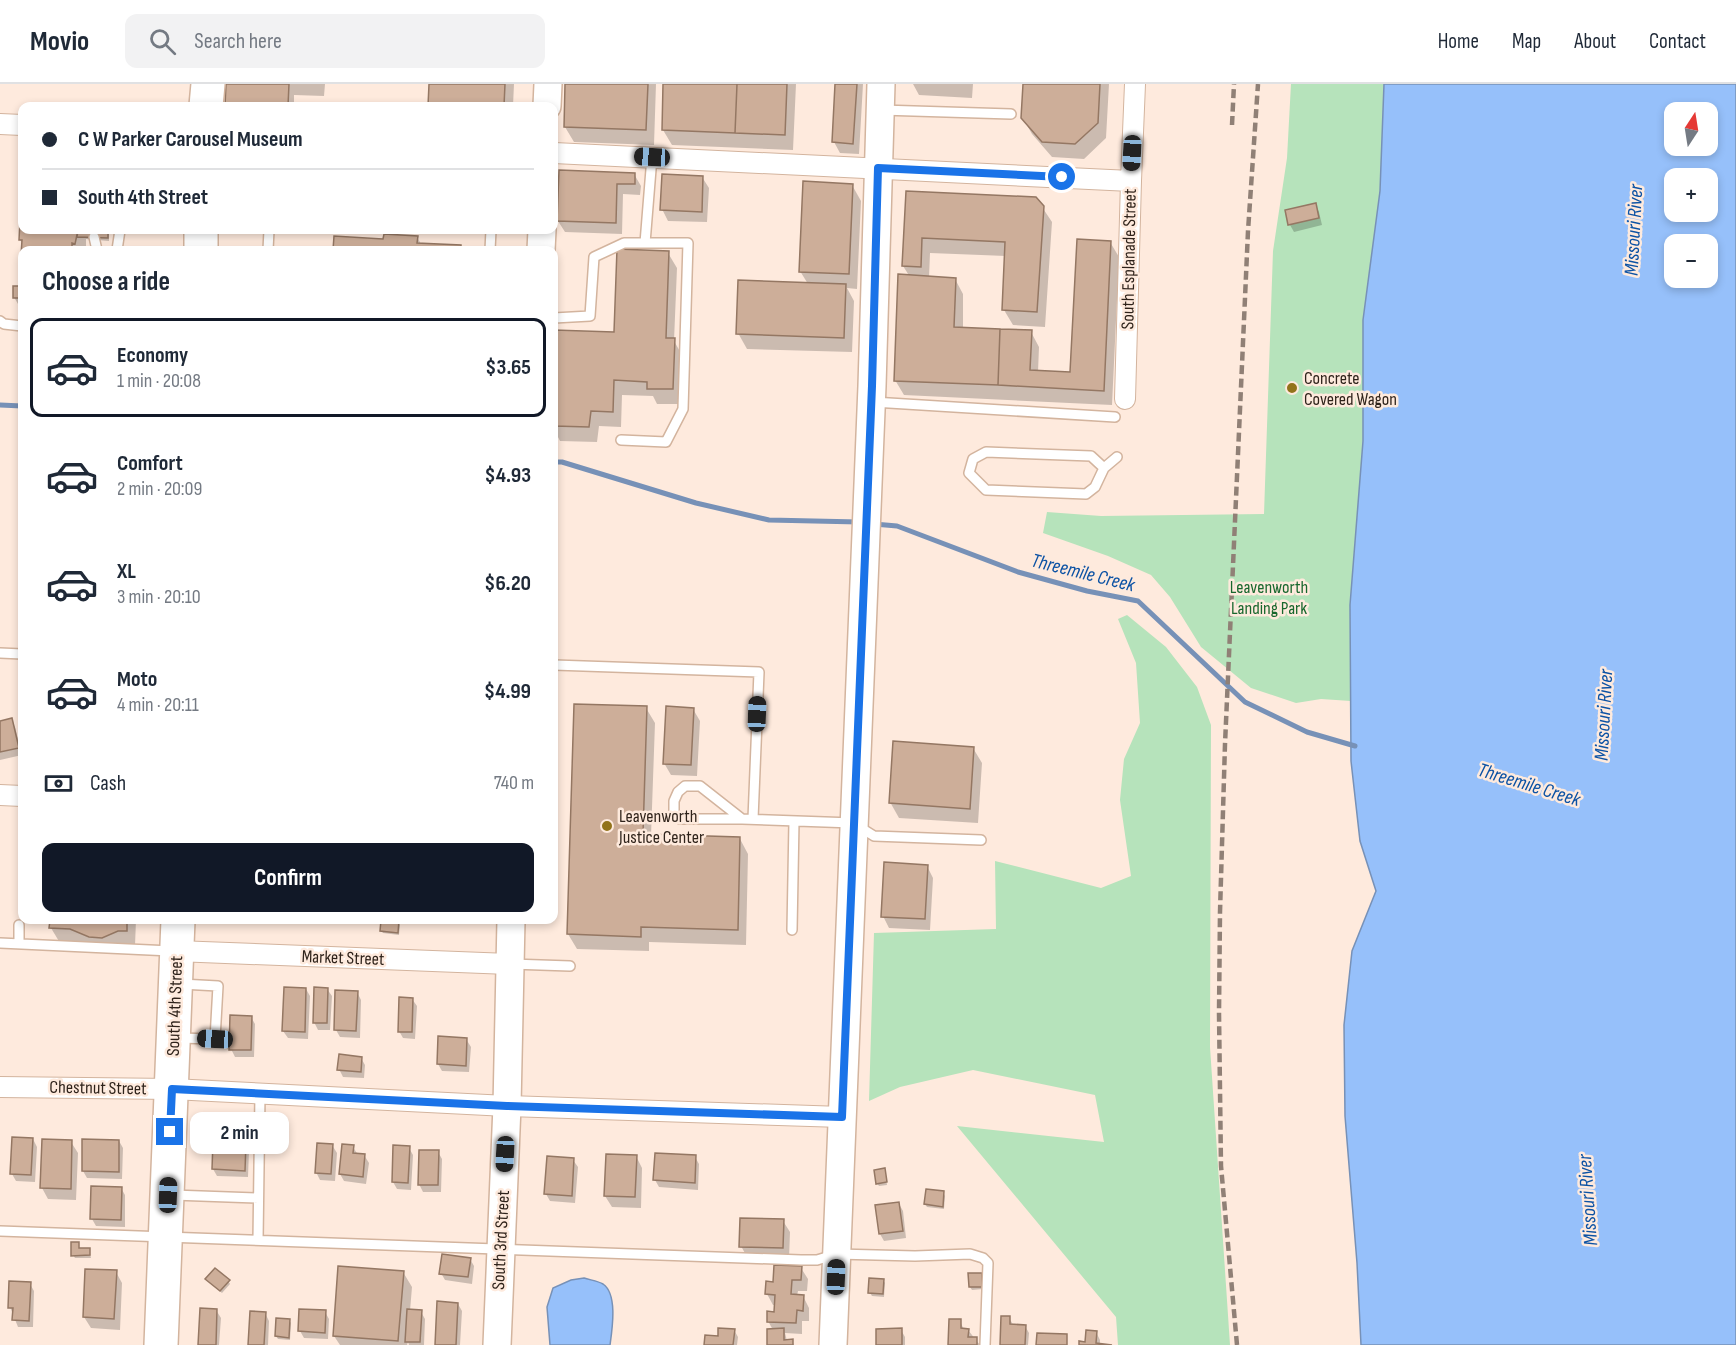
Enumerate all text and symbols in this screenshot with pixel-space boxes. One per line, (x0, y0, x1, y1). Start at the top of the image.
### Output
search box (125, 14, 545, 68)
text: Movio (30, 25, 89, 58)
icon: search (146, 25, 179, 58)
text: Search here (194, 28, 282, 55)
text: Home (1438, 29, 1479, 54)
text: Map (1512, 29, 1541, 54)
text: About (1574, 29, 1616, 54)
text: Contact (1649, 29, 1706, 54)
north arrow (1664, 102, 1718, 156)
map controls (1664, 102, 1718, 288)
text: C W Parker Carousel Museum (78, 126, 303, 153)
car (1122, 135, 1142, 171)
car (634, 147, 670, 167)
route start (1048, 163, 1075, 190)
button: + (1664, 168, 1718, 222)
water label: Missouri River (1620, 182, 1648, 276)
text: South 4th Street (78, 184, 208, 211)
street label: South Esplanade Street (1117, 188, 1141, 329)
button: − (1664, 234, 1718, 288)
text: Choose a ride (42, 266, 170, 298)
icon: car (45, 341, 99, 395)
text: Economy (117, 342, 188, 369)
text: $3.65 (485, 354, 531, 381)
place label: Concrete Covered Wagon (1304, 368, 1397, 410)
text: 1 min · 20:08 (117, 369, 201, 393)
marker: Concrete Covered Wagon (1285, 381, 1299, 395)
icon: car (45, 449, 99, 503)
text: Comfort (117, 450, 183, 477)
text: $4.93 (485, 462, 531, 489)
text: 2 min · 20:09 (117, 477, 202, 501)
water label: Threemile Creek (1029, 549, 1138, 598)
icon: car (45, 557, 99, 611)
text: XL (117, 558, 136, 585)
text: $6.20 (484, 570, 531, 597)
park label: Leavenworth Landing Park (1230, 577, 1308, 619)
text: 3 min · 20:10 (117, 585, 201, 609)
icon: car (45, 665, 99, 719)
text: Moto (117, 666, 157, 693)
water label: Missouri River (1590, 667, 1618, 761)
text: $4.99 (484, 678, 531, 705)
text: 4 min · 20:11 (117, 693, 199, 717)
car (747, 696, 767, 732)
water label: Threemile Creek (1475, 758, 1584, 812)
icon: cash (42, 767, 75, 800)
text: Cash (90, 770, 126, 797)
text: 740 m (494, 771, 534, 795)
place label: Leavenworth Justice Center (618, 806, 704, 848)
marker: Leavenworth Justice Center (600, 819, 614, 833)
button: Confirm (42, 843, 534, 912)
street label: Market Street (301, 946, 385, 970)
street label: South 4th Street (163, 955, 187, 1056)
car (197, 1029, 233, 1049)
street label: Chestnut Street (49, 1077, 147, 1099)
callout: 2 min (191, 1111, 290, 1153)
route end (156, 1118, 183, 1145)
text: 2 min (220, 1121, 259, 1145)
car (495, 1136, 515, 1172)
water label: Missouri River (1573, 1152, 1603, 1246)
car (158, 1177, 178, 1213)
street label: South 3rd Street (488, 1189, 514, 1290)
car (826, 1259, 846, 1295)

